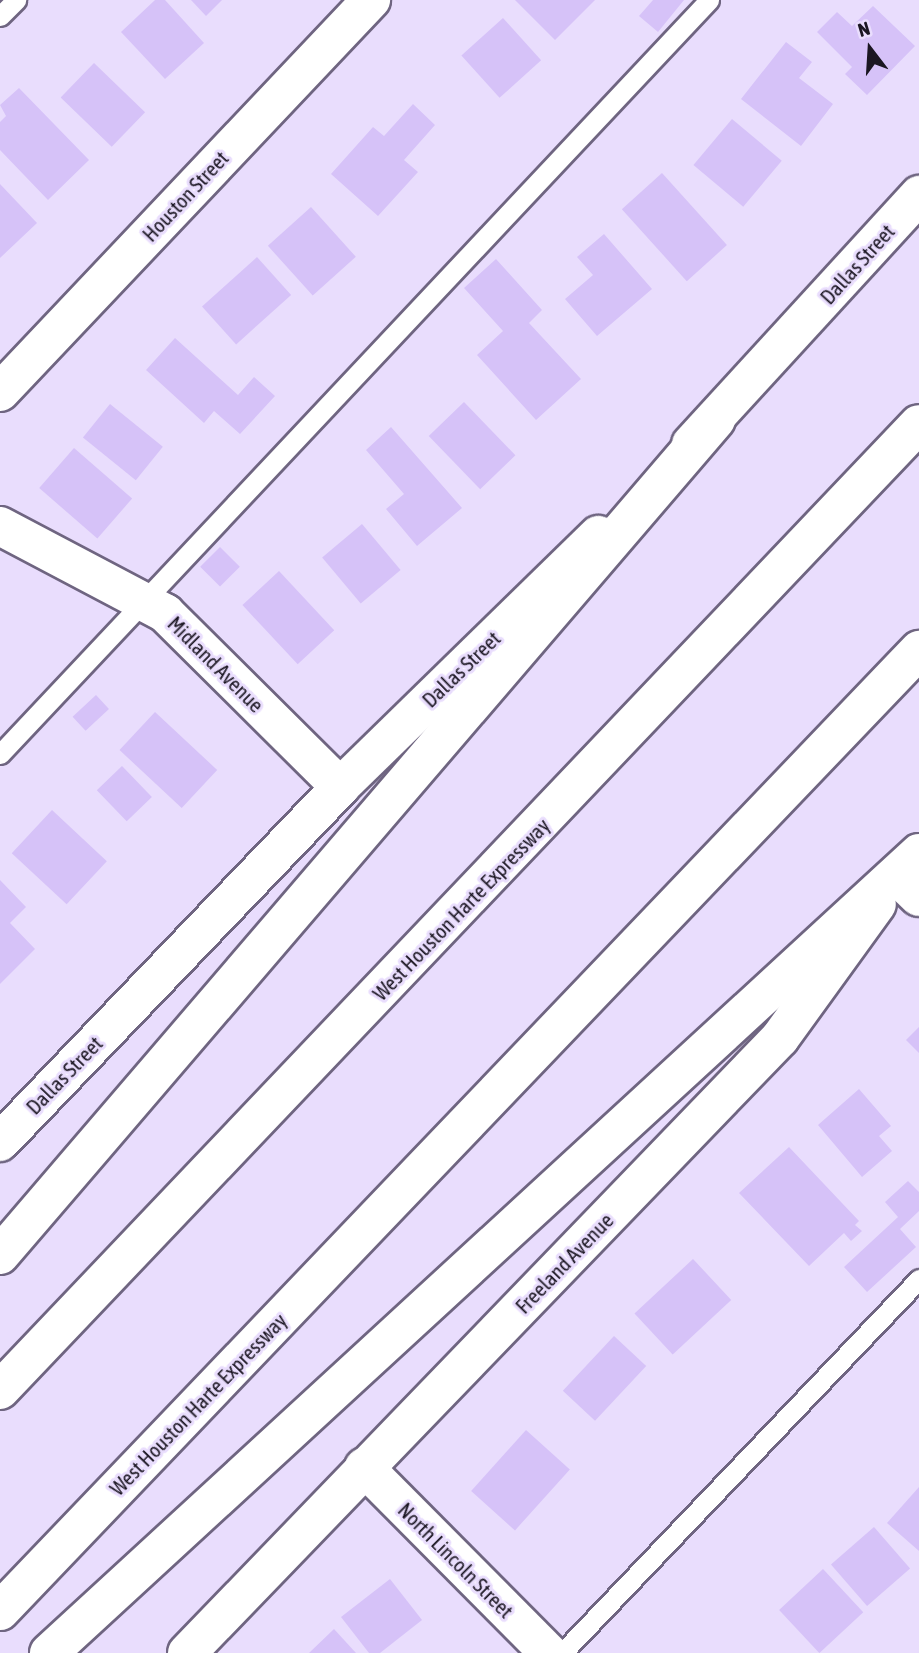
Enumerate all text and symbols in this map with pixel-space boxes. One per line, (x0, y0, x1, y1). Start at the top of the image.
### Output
north arrow (835, 14, 905, 84)
text: N (855, 17, 872, 41)
street label: Houston Street (137, 146, 233, 246)
street label: Dallas Street (815, 219, 899, 309)
street label: Midland Avenue (163, 611, 269, 717)
street label: Dallas Street (417, 626, 505, 712)
street label: West Houston Harte Expressway (367, 813, 555, 1005)
street label: Dallas Street (21, 1031, 107, 1119)
street label: Freeland Avenue (510, 1208, 618, 1318)
street label: West Houston Harte Expressway (104, 1308, 292, 1500)
street label: North Lincoln Street (393, 1497, 519, 1623)

